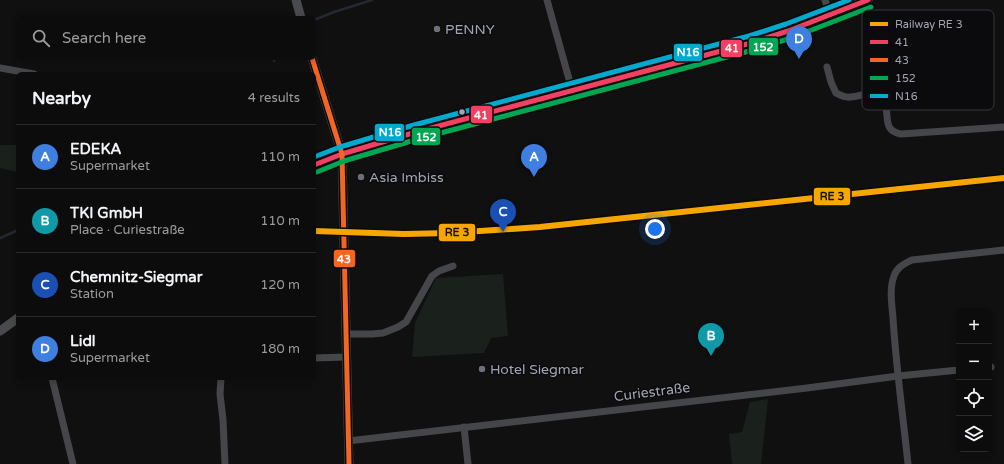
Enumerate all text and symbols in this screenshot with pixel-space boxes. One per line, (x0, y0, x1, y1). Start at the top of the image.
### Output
legend (862, 10, 994, 110)
search box (16, 16, 316, 60)
text: Railway RE 3 (895, 18, 963, 31)
place label: PENNY (445, 21, 495, 38)
marker: PENNY (432, 24, 442, 34)
pin: D (786, 26, 812, 59)
icon: search (30, 27, 52, 49)
text: Search here (62, 29, 146, 47)
text: 41 (895, 36, 909, 49)
line badge: 152 (748, 37, 779, 56)
line badge: 41 (720, 39, 743, 58)
text: 152 (753, 41, 773, 54)
text: 41 (725, 42, 739, 55)
line badge: N16 (673, 43, 703, 62)
text: N16 (677, 46, 699, 59)
text: 43 (895, 54, 909, 67)
text: 152 (895, 72, 916, 85)
text: Nearby (32, 88, 91, 109)
text: 4 results (248, 90, 300, 106)
text: N16 (895, 90, 918, 103)
line badge: 41 (470, 105, 493, 124)
unlabelled marker (457, 107, 467, 117)
text: 41 (474, 109, 488, 122)
line badge: N16 (374, 123, 405, 142)
text: N16 (379, 126, 401, 139)
line badge: 152 (411, 127, 441, 146)
text: 152 (416, 131, 436, 144)
text: EDEKA (70, 140, 121, 158)
pin: A (521, 144, 547, 177)
text: A (40, 149, 50, 165)
text: 110 m (260, 149, 300, 165)
text: Supermarket (70, 158, 150, 174)
place label: Asia Imbiss (369, 169, 444, 186)
marker: Asia Imbiss (356, 172, 366, 182)
line badge: RE 3 (813, 187, 851, 206)
text: RE 3 (820, 190, 844, 203)
pin: C (490, 199, 516, 232)
text: TKI GmbH (70, 204, 143, 222)
text: B (40, 213, 50, 229)
text: 110 m (260, 213, 300, 229)
your location (645, 219, 665, 239)
text: Place · Curiestraße (70, 222, 185, 238)
line badge: RE 3 (438, 223, 476, 242)
text: RE 3 (445, 226, 469, 239)
line badge: 43 (333, 249, 356, 268)
text: 43 (337, 253, 351, 266)
text: Chemnitz-Siegmar (70, 268, 202, 286)
text: C (40, 277, 50, 293)
text: 120 m (260, 277, 300, 293)
text: Station (70, 286, 114, 302)
map controls (956, 308, 992, 452)
button: + (956, 308, 992, 344)
pin: B (698, 323, 724, 356)
text: Lidl (70, 332, 96, 350)
text: D (40, 341, 50, 357)
text: 180 m (260, 341, 300, 357)
button: − (956, 344, 992, 380)
text: Supermarket (70, 350, 150, 366)
place label: Hotel Siegmar (490, 361, 585, 378)
marker: Hotel Siegmar (477, 364, 487, 374)
street label: Curiestraße (613, 379, 691, 405)
button: locate (956, 380, 992, 416)
button: layers (956, 416, 992, 452)

